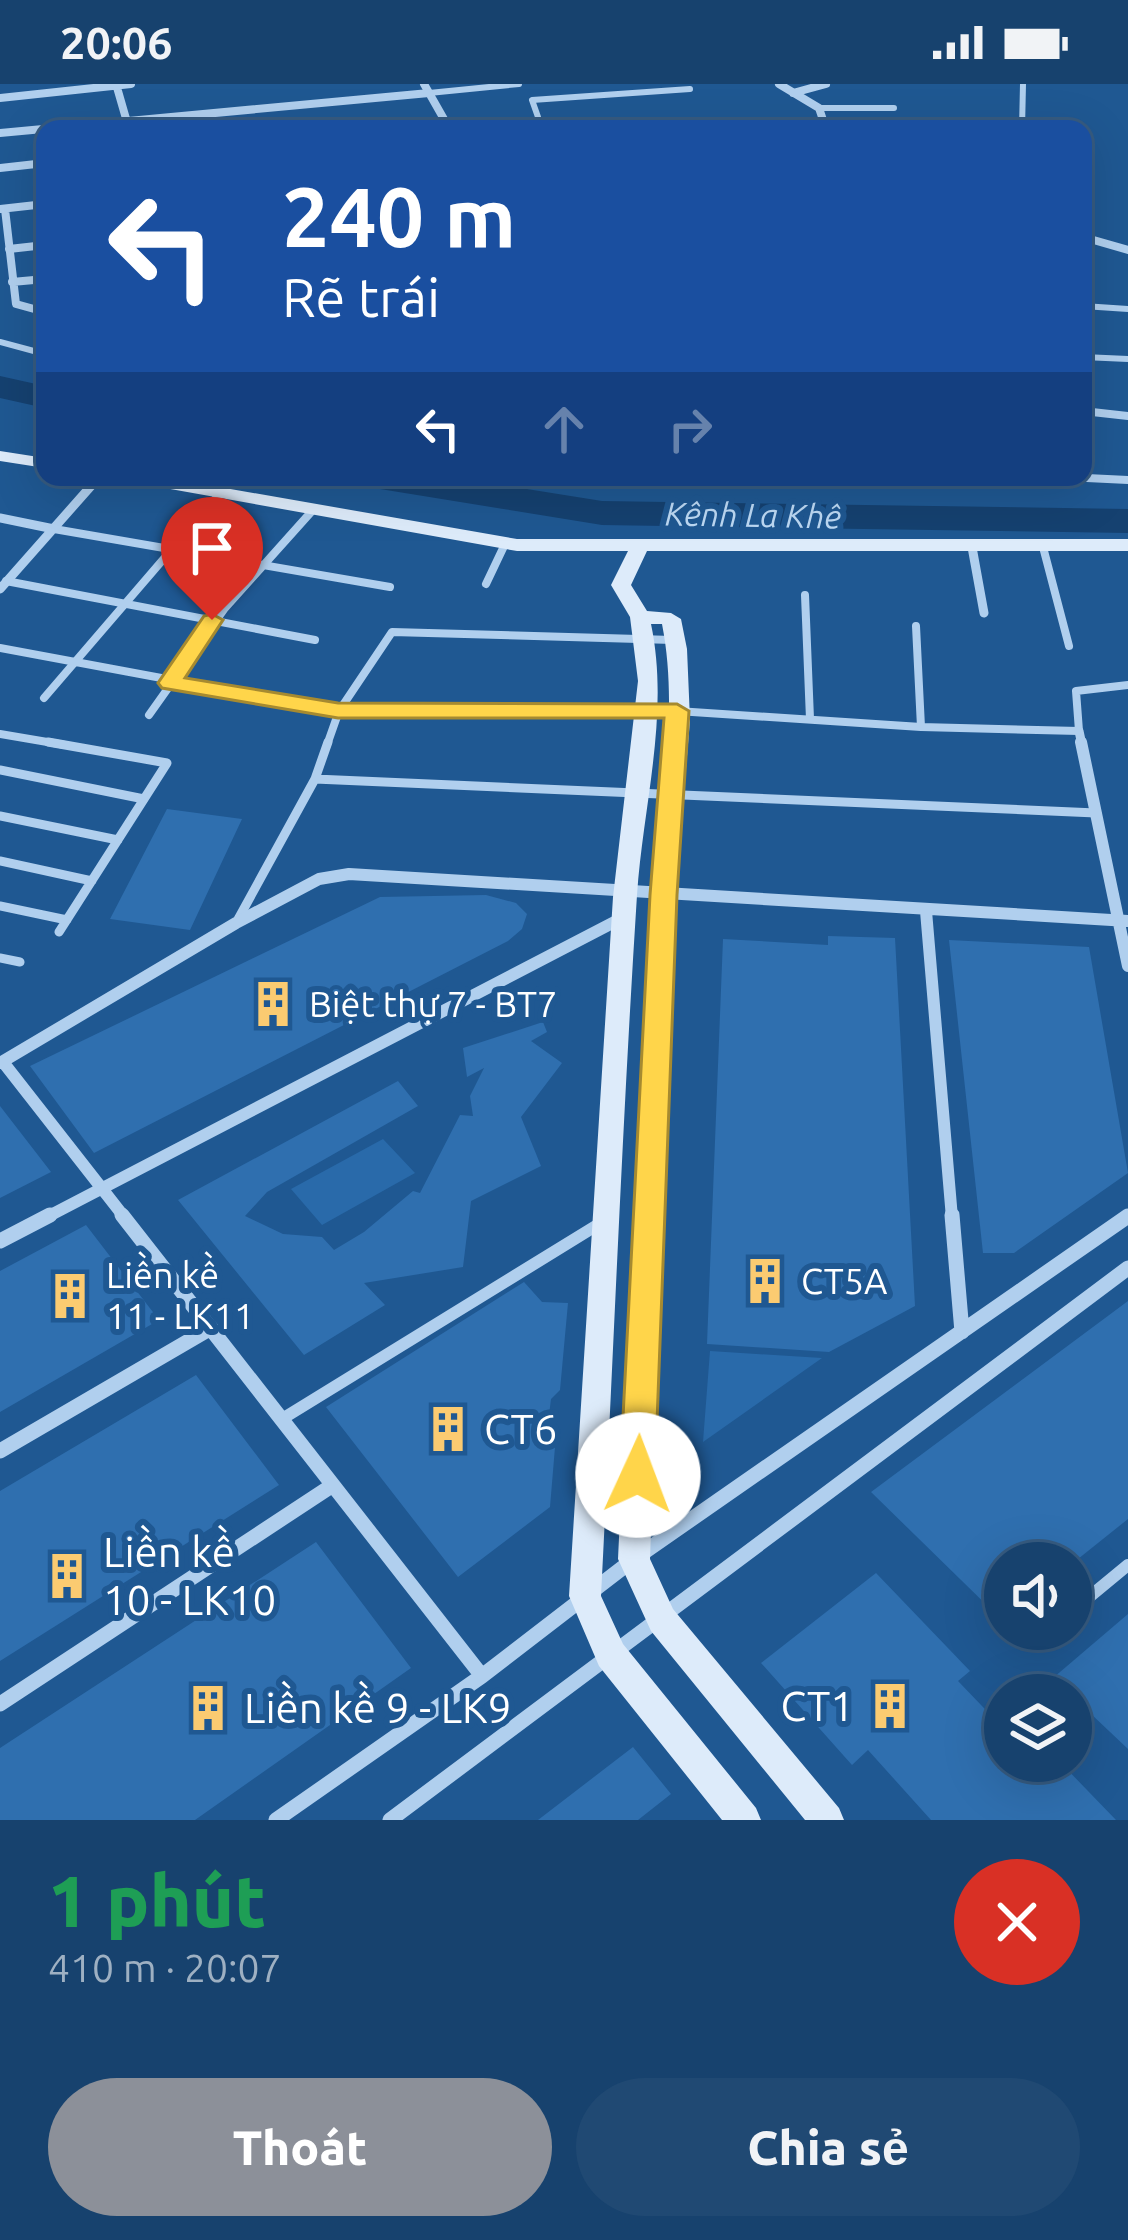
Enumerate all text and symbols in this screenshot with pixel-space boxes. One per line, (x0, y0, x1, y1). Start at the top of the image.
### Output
text: 20:06 (60, 17, 173, 68)
icon: left (84, 168, 240, 324)
text: 240 m (282, 169, 516, 263)
text: Rẽ trái (282, 267, 440, 327)
icon: left (405, 396, 471, 462)
icon: ahead (531, 396, 597, 462)
icon: right (657, 396, 723, 462)
water label: Kênh La Khê (665, 494, 842, 535)
pin (161, 497, 263, 620)
icon: arrive (179, 515, 245, 581)
building icon: Biệt thự 7 - BT7 (248, 979, 298, 1029)
place label: Biệt thự 7 - BT7 (309, 983, 557, 1024)
place label: Liền kề 11 - LK11 (106, 1251, 254, 1336)
building icon: CT5A (740, 1256, 790, 1306)
place label: CT5A (801, 1260, 888, 1301)
building icon: Liền kề 11 - LK11 (45, 1271, 95, 1321)
building icon: CT6 (423, 1404, 473, 1454)
place label: CT6 (484, 1405, 558, 1452)
position arrow (575, 1412, 701, 1538)
place label: Liền kề 10 - LK10 (103, 1524, 276, 1623)
map controls (984, 1542, 1092, 1782)
button: sound (984, 1542, 1092, 1650)
building icon: Liền kề 10 - LK10 (42, 1551, 92, 1601)
button: layers (984, 1674, 1092, 1782)
place label: Liền kề 9 - LK9 (244, 1680, 511, 1731)
building icon: CT1 (865, 1681, 915, 1731)
place label: CT1 (780, 1682, 854, 1729)
building icon: Liền kề 9 - LK9 (183, 1683, 233, 1733)
button: close (954, 1859, 1080, 1985)
text: 1 phút (48, 1860, 266, 1941)
text: 410 m · 20:07 (48, 1946, 282, 1989)
button: Thoát (48, 2078, 552, 2216)
button: Chia sẻ (576, 2078, 1080, 2216)

